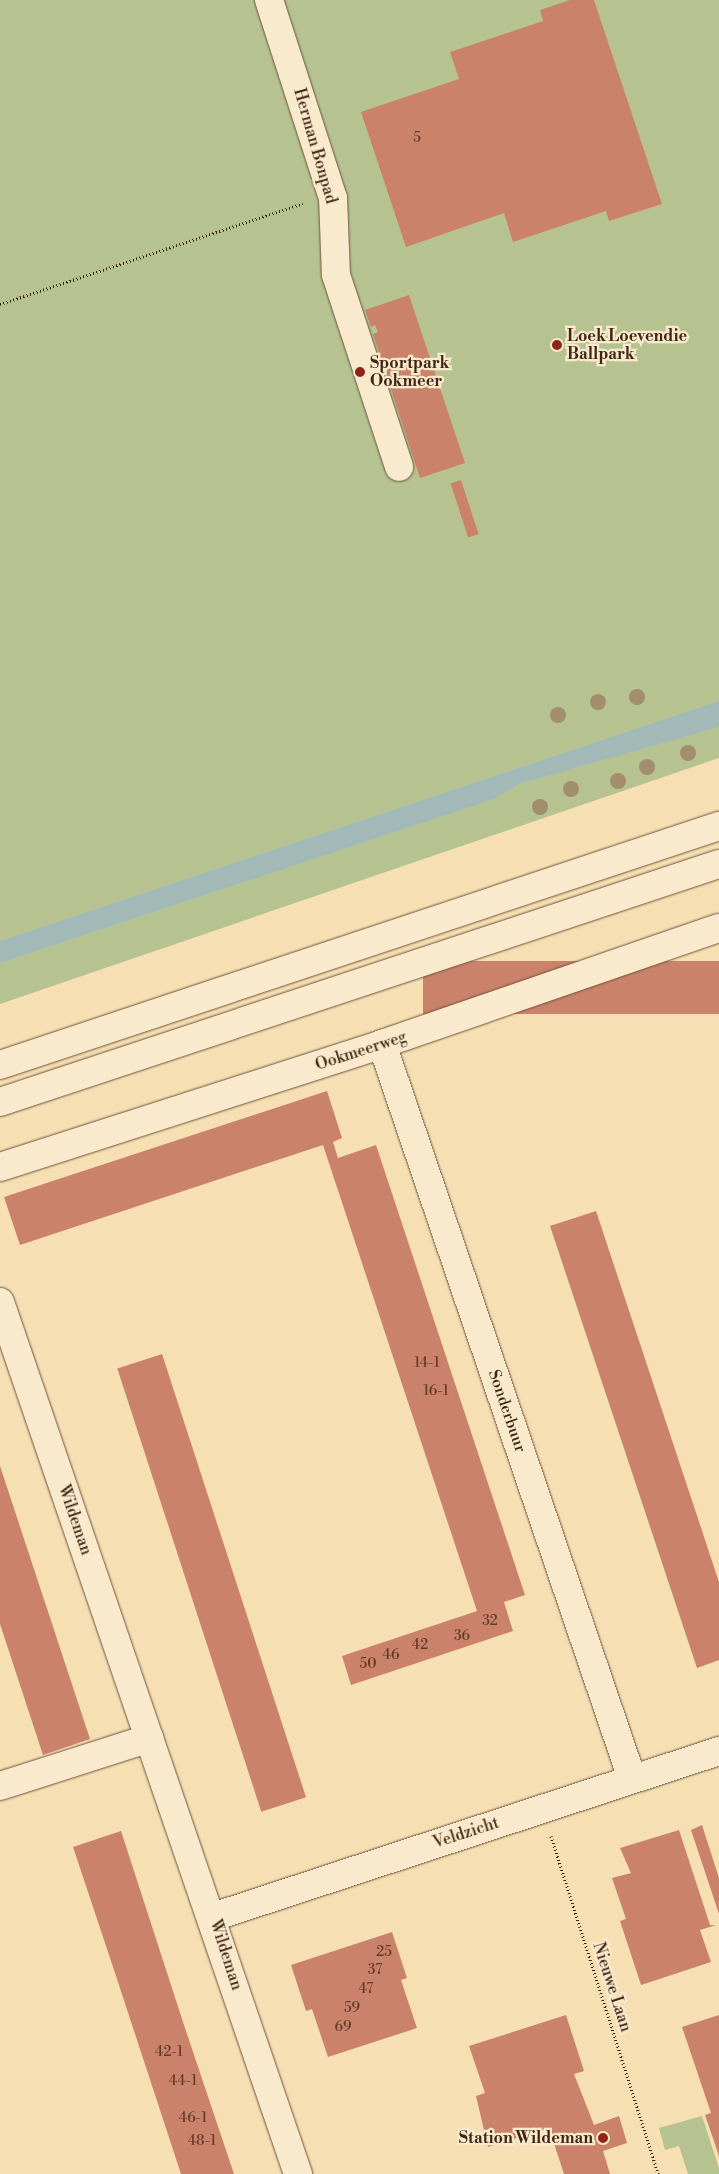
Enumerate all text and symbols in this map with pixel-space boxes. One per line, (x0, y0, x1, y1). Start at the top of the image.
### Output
street label: Herman Bonpad (289, 86, 341, 206)
house number: 5 (413, 130, 421, 146)
place label: Loek Loevendie Ballpark (567, 326, 687, 364)
marker: Loek Loevendie Ballpark (551, 339, 563, 351)
place label: Sportpark Ookmeer (370, 353, 449, 391)
marker: Sportpark Ookmeer (354, 366, 366, 378)
street label: Ookmeerweg (313, 1027, 409, 1075)
house number: 14-1 (414, 1355, 440, 1371)
street label: Sonderbuur (484, 1367, 530, 1455)
house number: 16-1 (423, 1383, 449, 1399)
street label: Wildeman (54, 1482, 96, 1558)
house number: 32 (482, 1613, 498, 1629)
house number: 36 (454, 1628, 470, 1644)
house number: 42 (412, 1637, 428, 1653)
house number: 46 (383, 1647, 399, 1663)
house number: 50 (360, 1656, 376, 1672)
street label: Veldzicht (431, 1813, 501, 1853)
street label: Wildeman (206, 1917, 246, 1993)
street label: Nieuwe Laan (589, 1940, 635, 2034)
house number: 25 (376, 1944, 392, 1960)
house number: 37 (368, 1962, 382, 1978)
house number: 47 (359, 1981, 373, 1997)
house number: 59 (344, 2000, 360, 2016)
house number: 69 (335, 2019, 351, 2035)
house number: 42-1 (155, 2044, 183, 2060)
house number: 44-1 (169, 2073, 197, 2089)
house number: 46-1 (179, 2110, 207, 2126)
place label: Station Wildeman (459, 2128, 593, 2148)
marker: Station Wildeman (597, 2132, 609, 2144)
house number: 48-1 (188, 2133, 216, 2149)

